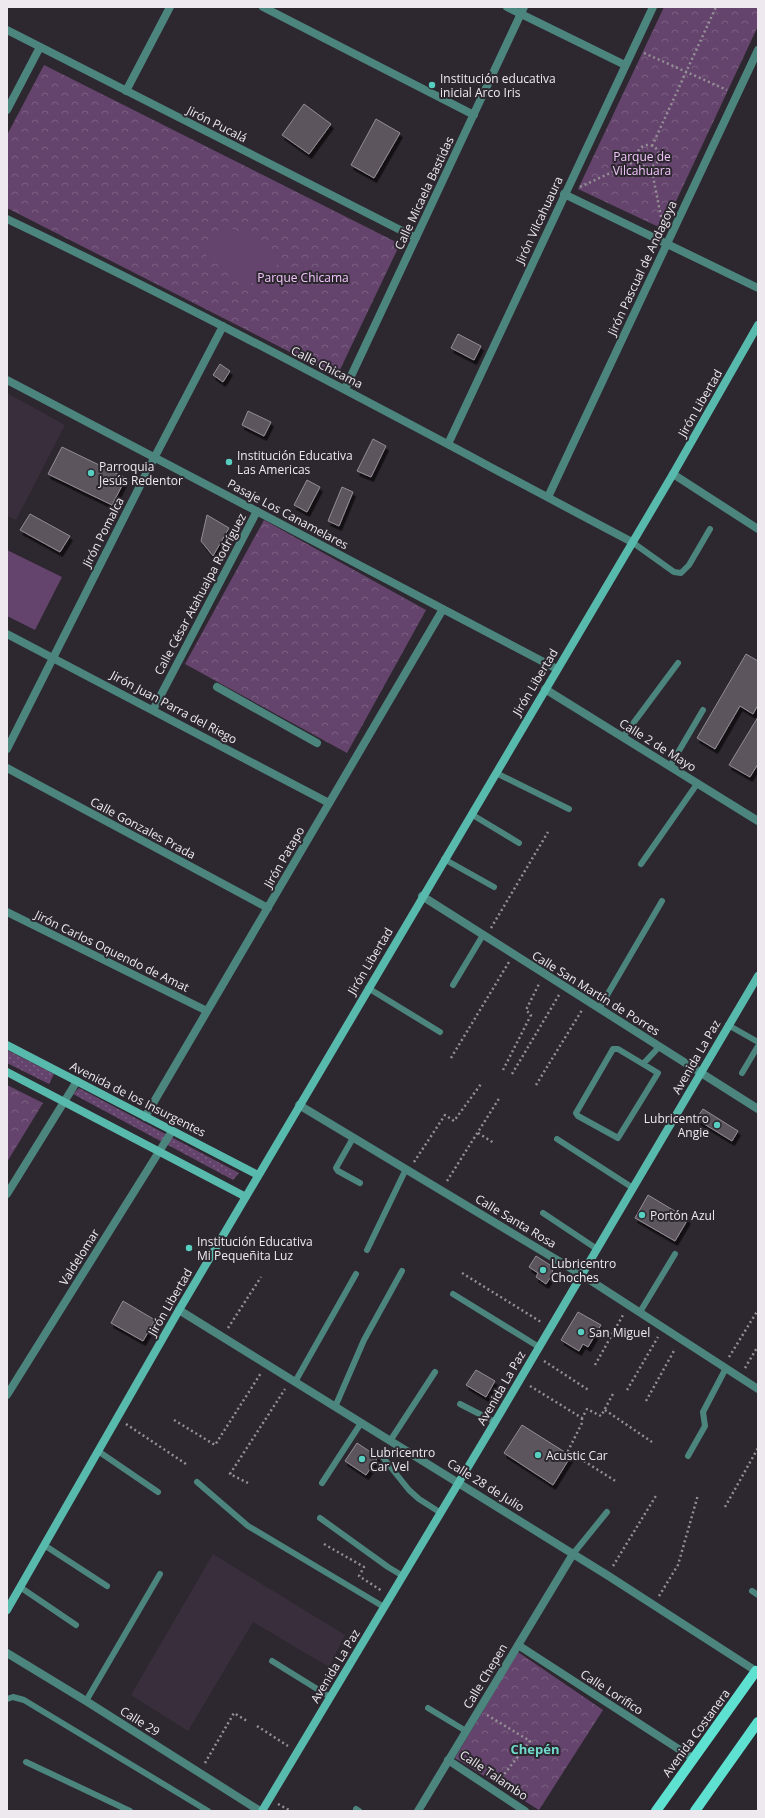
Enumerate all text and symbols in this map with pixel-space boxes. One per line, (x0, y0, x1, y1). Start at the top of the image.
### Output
place label: Institución educativa inicial Arco Iris (440, 70, 556, 101)
marker: Institución educativa inicial Arco Iris (427, 80, 437, 90)
street label: Jirón Pucalá (183, 101, 250, 146)
street label: Calle Micaela Bastidas (390, 133, 458, 252)
park label: Parque de Vilcahuara (613, 148, 671, 179)
street label: Jirón Vilcahuaura (511, 173, 567, 267)
street label: Jirón Pascual de Andagoya (603, 198, 681, 339)
park label: Parque Chicama (257, 269, 349, 286)
street label: Calle Chicama (288, 342, 366, 392)
street label: Jirón Libertad (673, 366, 726, 441)
place label: Institución Educativa Las Americas (237, 447, 353, 478)
marker: Institución Educativa Las Americas (224, 457, 234, 467)
place label: Parroquia Jesús Redentor (98, 458, 183, 489)
marker: Parroquia Jesús Redentor (86, 468, 96, 478)
street label: Pasaje Los Canamelares (225, 475, 352, 553)
street label: Jirón Pomalca (78, 494, 128, 571)
street label: Calle César Atahualpa Rodríguez (150, 510, 250, 678)
street label: Jirón Libertad (508, 645, 562, 720)
street label: Jirón Juan Parra del Riego (107, 666, 240, 748)
street label: Calle 2 de Mayo (616, 714, 700, 776)
street label: Calle Gonzales Prada (87, 793, 199, 863)
street label: Jirón Patapo (259, 823, 308, 892)
street label: Jirón Carlos Oquendo de Amat (31, 906, 192, 996)
street label: Jirón Libertad (343, 924, 397, 999)
street label: Calle San Martín de Porres (529, 947, 663, 1040)
street label: Avenida La Paz (668, 1016, 724, 1097)
street label: Avenida de los Insurgentes (67, 1057, 209, 1141)
place label: Lubricentro Angie (644, 1110, 709, 1141)
marker: Lubricentro Angie (712, 1120, 722, 1130)
street label: Calle Santa Rosa (472, 1190, 560, 1252)
place label: Portón Azul (650, 1207, 715, 1224)
marker: Portón Azul (637, 1210, 647, 1220)
street label: Valdelomar (55, 1225, 103, 1289)
place label: Institución Educativa Mi Pequeñita Luz (197, 1233, 313, 1264)
marker: Institución Educativa Mi Pequeñita Luz (184, 1243, 194, 1253)
place label: Lubricentro Choches (551, 1255, 616, 1286)
street label: Jirón Libertad (143, 1265, 196, 1340)
marker: Lubricentro Choches (538, 1265, 548, 1275)
place label: San Miguel (589, 1324, 650, 1341)
marker: San Miguel (576, 1327, 586, 1337)
street label: Avenida La Paz (473, 1347, 529, 1428)
place label: Lubricentro Car Vel (370, 1444, 435, 1475)
place label: Acustic Car (546, 1447, 608, 1464)
marker: Acustic Car (533, 1450, 543, 1460)
marker: Lubricentro Car Vel (357, 1454, 367, 1464)
street label: Calle 28 de Julio (444, 1454, 528, 1516)
street label: Avenida La Paz (306, 1626, 364, 1706)
street label: Calle Chepen (459, 1640, 511, 1712)
street label: Calle Lorifico (577, 1665, 647, 1719)
street label: Avenida Costanera (658, 1686, 734, 1780)
street label: Calle 29 (117, 1702, 163, 1740)
district label: Chepén (511, 1740, 559, 1758)
street label: Calle Talambo (457, 1746, 531, 1804)

